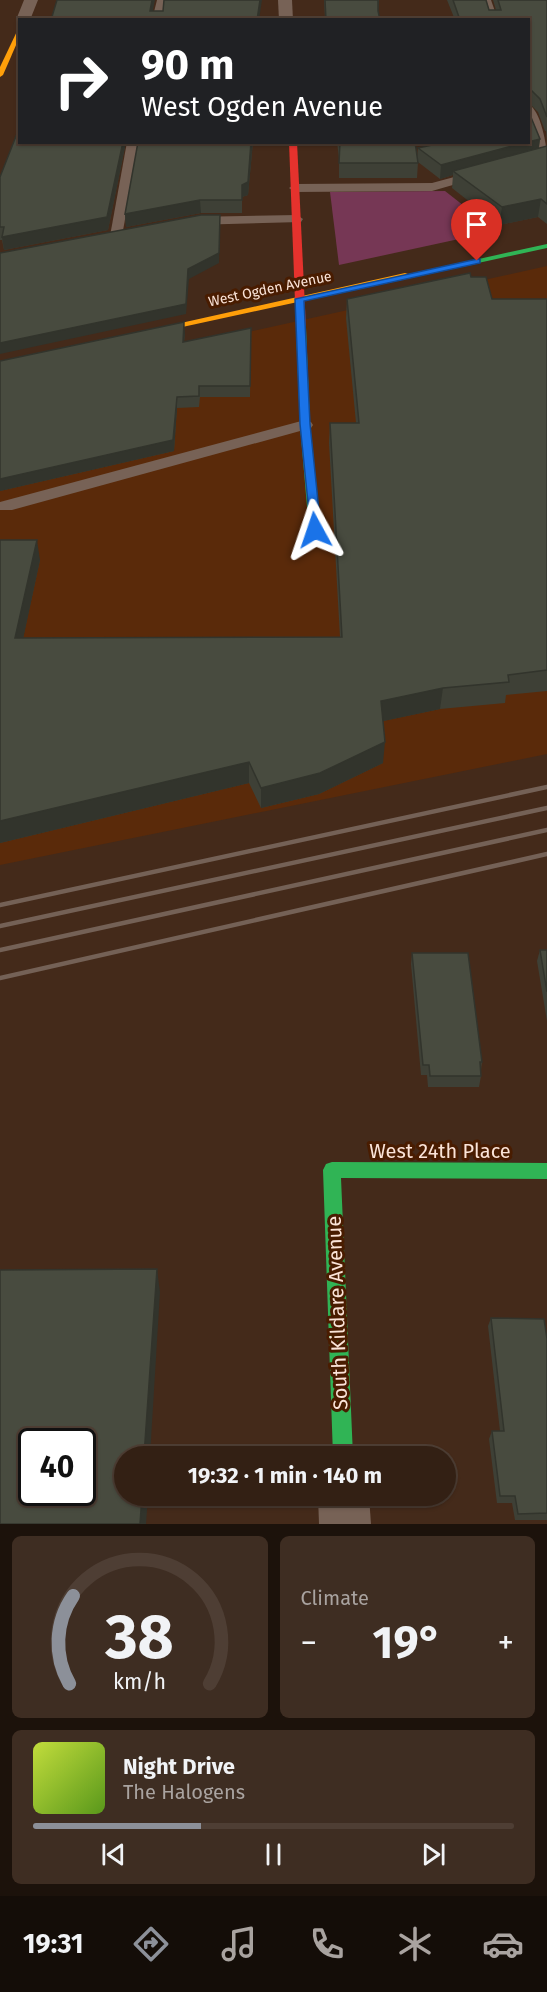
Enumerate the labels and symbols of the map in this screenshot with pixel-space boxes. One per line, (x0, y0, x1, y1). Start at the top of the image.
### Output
pin (451, 199, 502, 261)
street label: West Ogden Avenue (207, 268, 333, 310)
position arrow (283, 498, 347, 562)
street label: West 24th Place (369, 1139, 511, 1163)
street label: South Kildare Avenue (322, 1216, 352, 1410)
speed limit sign: 40 (18, 1428, 96, 1506)

